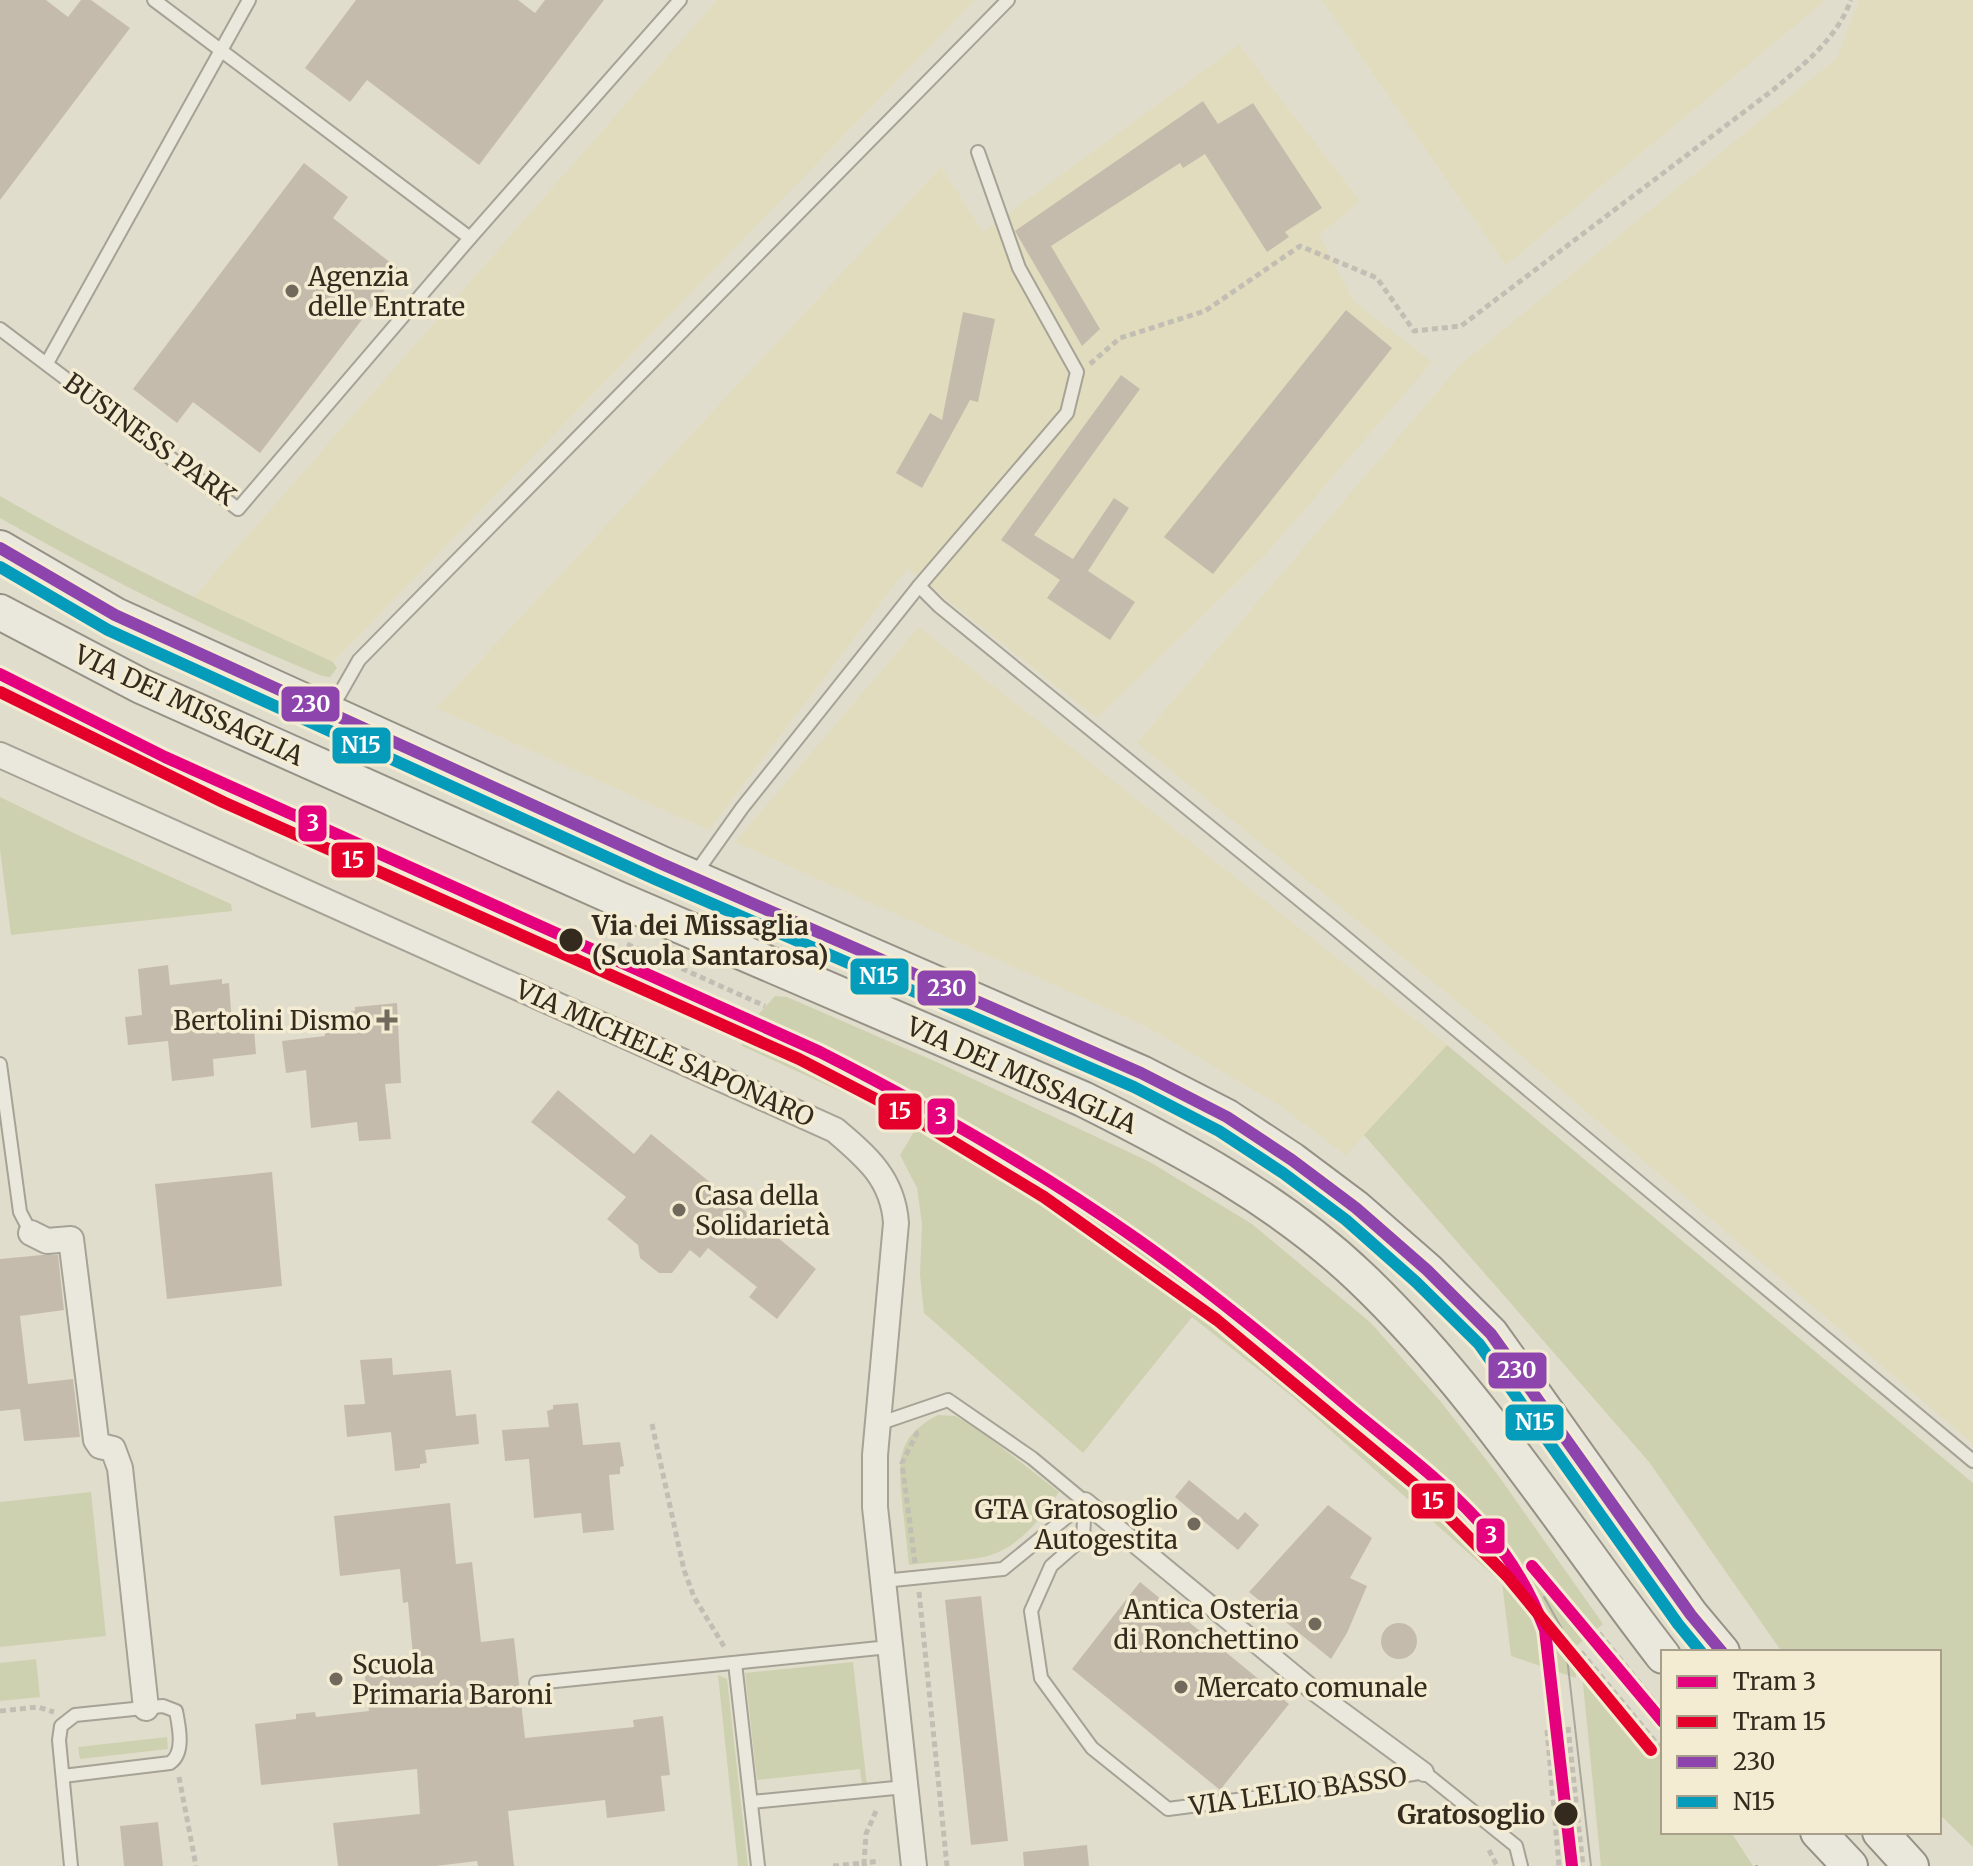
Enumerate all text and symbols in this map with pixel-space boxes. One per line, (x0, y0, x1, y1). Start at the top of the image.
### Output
place label: Agenzia delle Entrate (307, 260, 465, 323)
marker: Agenzia delle Entrate (283, 282, 301, 300)
street label: BUSINESS PARK (58, 366, 243, 513)
street label: VIA DEI MISSAGLIA (68, 637, 309, 773)
line badge: 230 (280, 685, 341, 723)
text: 230 (291, 690, 331, 718)
line badge: N15 (331, 726, 392, 765)
text: N15 (341, 731, 381, 759)
line badge: 3 (297, 804, 328, 843)
text: 3 (307, 809, 319, 837)
line badge: 15 (330, 841, 376, 879)
text: 15 (342, 846, 364, 874)
place label: Via dei Missaglia (Scuola Santarosa) (591, 909, 828, 972)
marker: Via dei Missaglia (Scuola Santarosa) (557, 926, 585, 954)
line badge: N15 (849, 957, 910, 996)
text: N15 (859, 962, 899, 990)
line badge: 230 (916, 969, 977, 1007)
street label: VIA MICHELE SAPONARO (510, 972, 819, 1134)
text: 230 (927, 974, 967, 1002)
place label: Bertolini Dismo (173, 1004, 371, 1037)
street label: VIA DEI MISSAGLIA (901, 1009, 1143, 1141)
marker: Bertolini Dismo (378, 1011, 396, 1029)
line badge: 15 (877, 1092, 923, 1131)
text: 15 (889, 1097, 911, 1125)
line badge: 3 (926, 1097, 956, 1136)
text: 3 (935, 1102, 947, 1130)
place label: Casa della Solidarietà (695, 1179, 830, 1242)
marker: Casa della Solidarietà (670, 1201, 688, 1219)
line badge: 230 (1487, 1351, 1548, 1390)
text: 230 (1497, 1356, 1537, 1384)
line badge: N15 (1504, 1403, 1565, 1442)
text: N15 (1515, 1408, 1555, 1436)
line badge: 15 (1410, 1482, 1456, 1520)
text: 15 (1422, 1487, 1444, 1515)
place label: GTA Gratosoglio Autogestita (975, 1493, 1178, 1556)
marker: GTA Gratosoglio Autogestita (1185, 1515, 1203, 1533)
line badge: 3 (1475, 1517, 1506, 1555)
text: 3 (1485, 1521, 1497, 1549)
place label: Antica Osteria di Ronchettino (1113, 1593, 1299, 1656)
marker: Antica Osteria di Ronchettino (1306, 1615, 1324, 1633)
place label: Scuola Primaria Baroni (352, 1648, 553, 1711)
legend (1661, 1650, 1941, 1834)
text: Tram 3 (1733, 1666, 1816, 1697)
marker: Scuola Primaria Baroni (327, 1670, 345, 1688)
place label: Mercato comunale (1197, 1671, 1427, 1704)
marker: Mercato comunale (1172, 1678, 1190, 1696)
text: Tram 15 (1733, 1706, 1827, 1737)
text: 230 (1733, 1746, 1775, 1777)
street label: VIA LELIO BASSO (1186, 1759, 1409, 1823)
text: N15 (1733, 1786, 1776, 1817)
place label: Gratosoglio (1397, 1798, 1545, 1831)
marker: Gratosoglio (1552, 1800, 1580, 1828)

